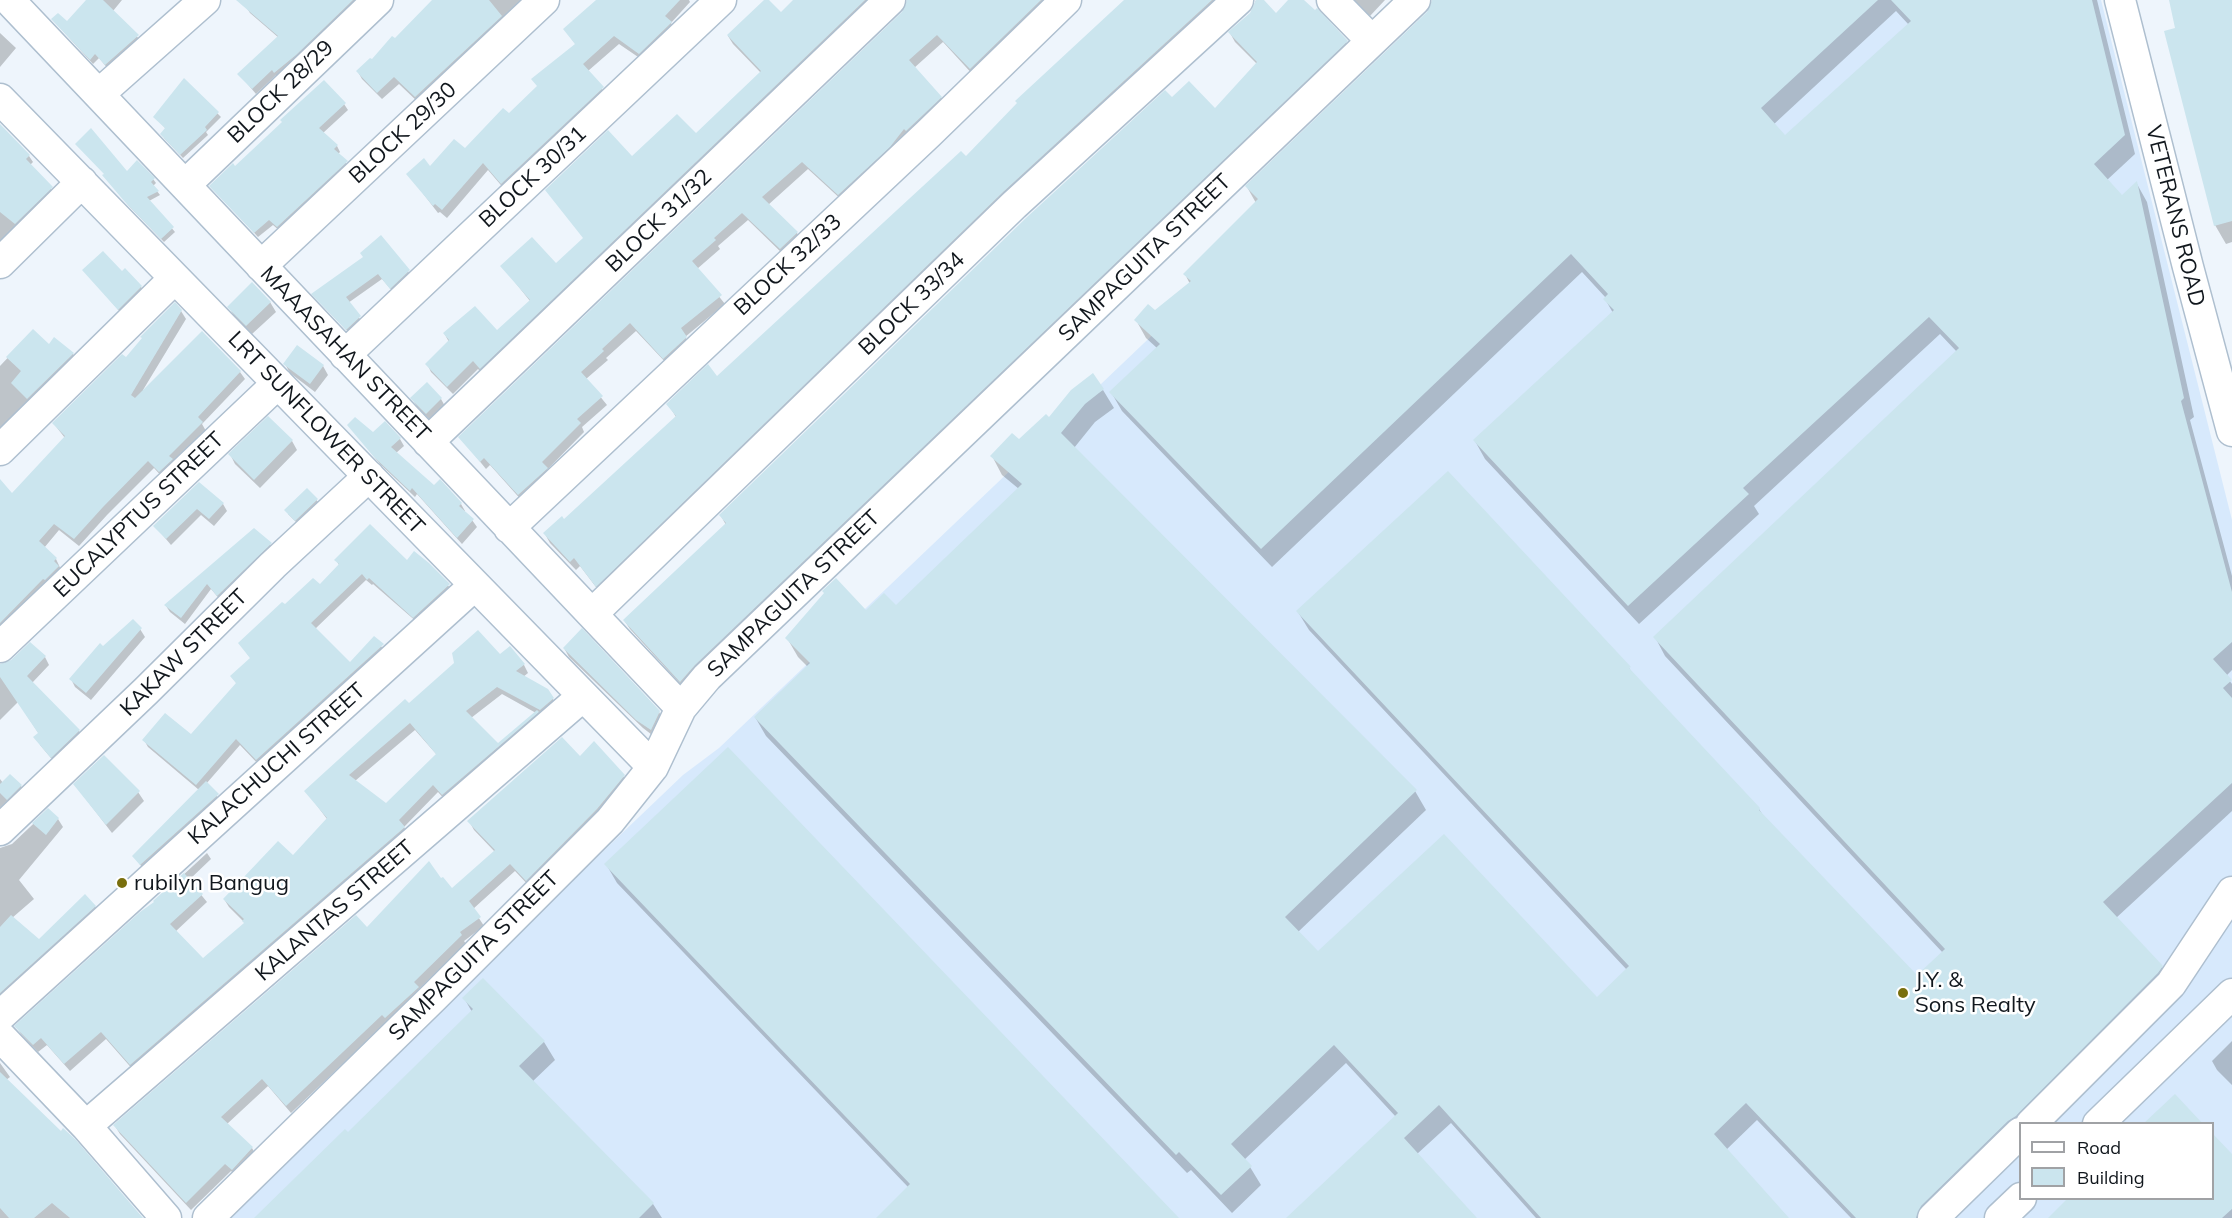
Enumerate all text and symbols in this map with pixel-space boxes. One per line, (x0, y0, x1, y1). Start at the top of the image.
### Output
street label: BLOCK 28/29 (223, 35, 339, 149)
street label: BLOCK 29/30 (344, 77, 462, 189)
street label: BLOCK 30/31 (474, 121, 592, 233)
street label: VETERANS ROAD (2140, 123, 2210, 309)
street label: BLOCK 31/32 (601, 164, 717, 278)
street label: SAMPAGUITA STREET (1053, 169, 1237, 347)
street label: BLOCK 32/33 (729, 209, 847, 321)
street label: BLOCK 33/34 (854, 247, 970, 361)
street label: MAAASAHAN STREET (255, 261, 435, 447)
street label: LRT SUNFLOWER STREET (222, 326, 430, 540)
street label: EUCALYPTUS STREET (48, 427, 230, 603)
street label: SAMPAGUITA STREET (702, 505, 886, 683)
street label: KAKAW STREET (115, 584, 253, 722)
street label: KALACHUCHI STREET (183, 678, 371, 850)
street label: KALANTAS STREET (250, 835, 420, 987)
street label: SAMPAGUITA STREET (384, 866, 564, 1046)
place label: rubilyn Bangug (134, 870, 289, 896)
marker: rubilyn Bangug (115, 876, 129, 890)
place label: J.Y. & Sons Realty (1915, 967, 2036, 1018)
marker: J.Y. & Sons Realty (1896, 986, 1910, 1000)
legend (2019, 1122, 2214, 1200)
text: Road (2077, 1136, 2121, 1159)
text: Building (2077, 1166, 2145, 1189)

